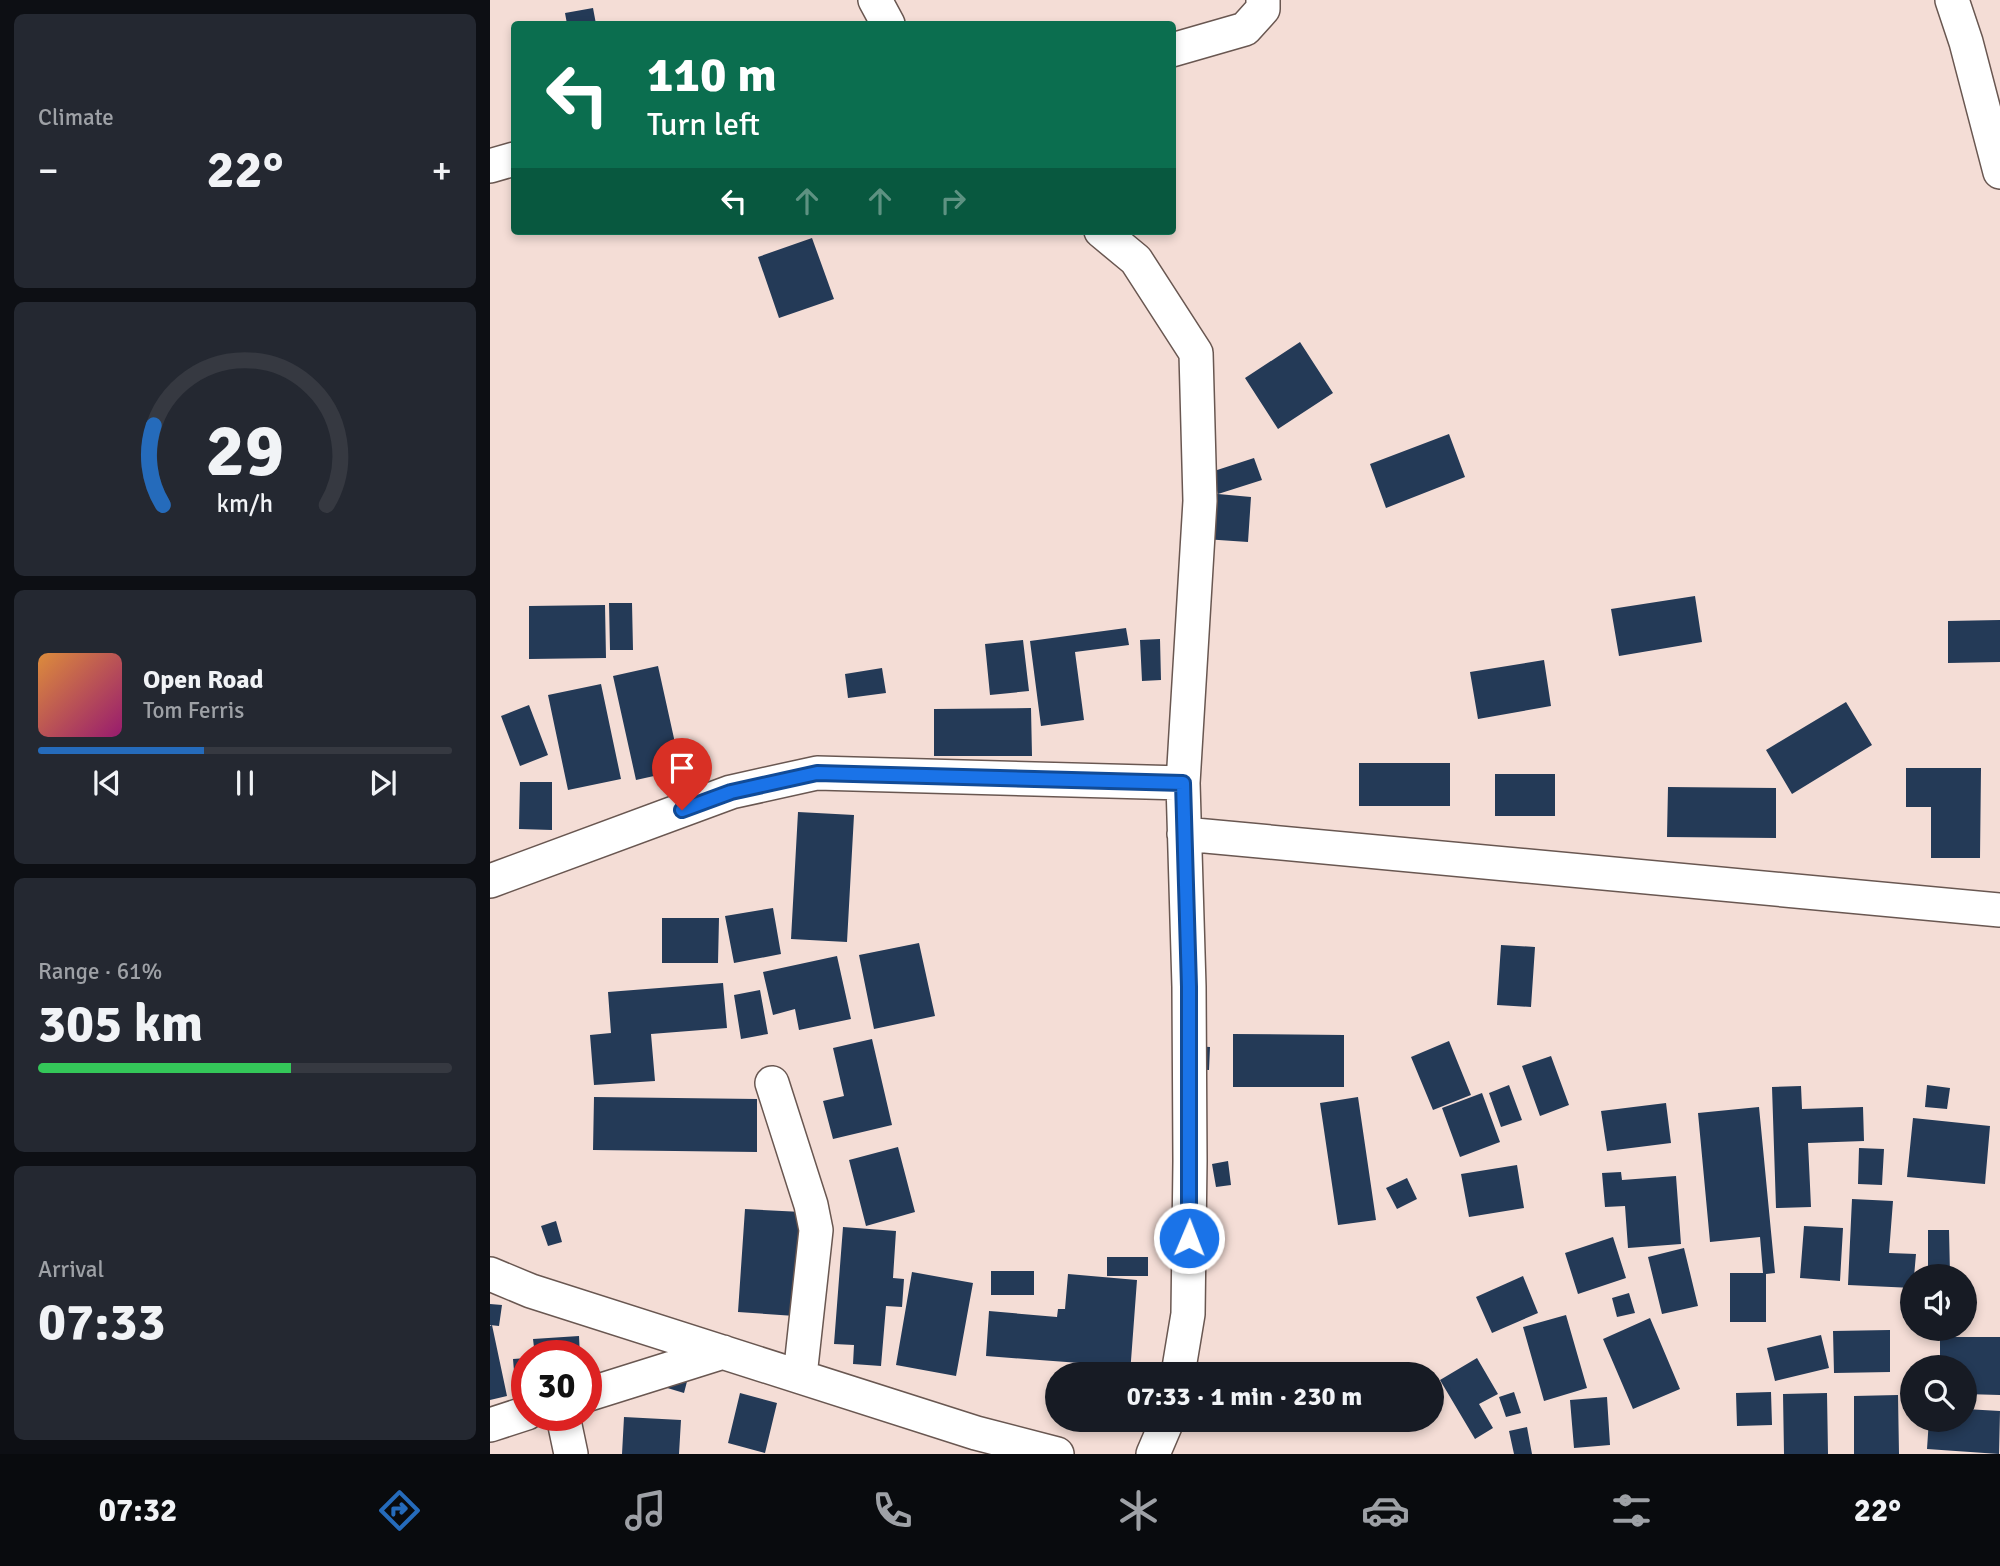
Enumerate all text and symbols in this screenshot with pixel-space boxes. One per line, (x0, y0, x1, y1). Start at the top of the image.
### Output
text: 110 m (647, 45, 777, 105)
icon: left (532, 49, 623, 140)
text: Climate (38, 103, 114, 132)
text: Turn left (647, 105, 760, 144)
text: 22° (207, 138, 283, 202)
text: − (38, 147, 59, 194)
text: + (431, 147, 452, 194)
icon: left (715, 182, 753, 220)
icon: ahead (788, 182, 826, 220)
icon: ahead (861, 182, 899, 220)
icon: right (934, 182, 972, 220)
text: 29 (206, 407, 284, 496)
text: km/h (217, 488, 273, 519)
text: Open Road (143, 664, 264, 696)
text: Tom Ferris (143, 696, 244, 725)
pin (652, 738, 712, 810)
icon: arrive (663, 749, 701, 787)
icon: previous (88, 764, 126, 802)
icon: pause (226, 764, 264, 802)
icon: next (364, 764, 402, 802)
text: Range · 61% (38, 957, 162, 986)
text: 305 km (38, 992, 203, 1056)
position arrow (1152, 1201, 1226, 1275)
text: Arrival (38, 1255, 104, 1284)
map controls (1900, 1264, 1977, 1432)
button: sound (1900, 1264, 1977, 1341)
text: 07:33 (38, 1290, 166, 1354)
speed limit sign: 30 (511, 1340, 602, 1431)
button: search (1900, 1355, 1977, 1432)
text: 07:33 · 1 min · 230 m (1127, 1381, 1362, 1413)
icon: directions (375, 1486, 424, 1535)
icon: music (621, 1486, 670, 1535)
icon: phone (868, 1486, 917, 1535)
icon: climate (1114, 1486, 1163, 1535)
icon: car (1361, 1486, 1410, 1535)
icon: filters (1607, 1486, 1656, 1535)
text: 07:32 (99, 1491, 177, 1530)
text: 22° (1854, 1491, 1901, 1530)

